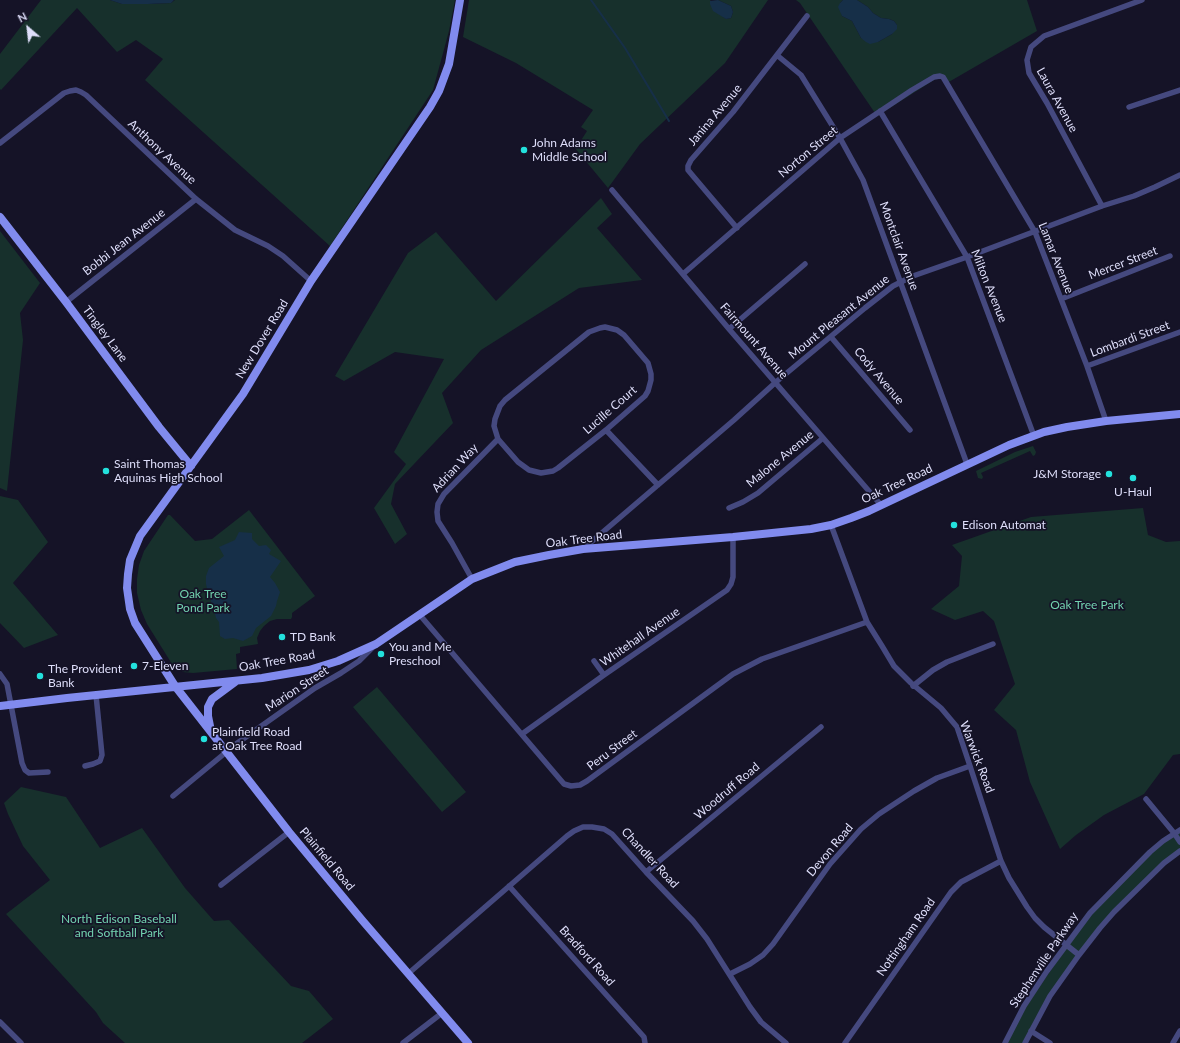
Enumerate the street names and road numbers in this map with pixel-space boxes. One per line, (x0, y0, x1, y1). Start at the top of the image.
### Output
street label: Laura Avenue (1033, 65, 1081, 135)
street label: Janina Avenue (685, 81, 745, 149)
street label: Anthony Avenue (125, 117, 199, 187)
street label: Norton Street (776, 123, 840, 181)
street label: Montclair Avenue (876, 200, 922, 292)
street label: Bobbi Jean Avenue (80, 205, 168, 279)
street label: Lamar Avenue (1035, 220, 1077, 296)
street label: Mercer Street (1087, 243, 1159, 283)
street label: Milton Avenue (968, 247, 1010, 325)
street label: Mount Pleasant Avenue (786, 272, 892, 362)
street label: New Dover Road (233, 297, 291, 381)
street label: Fairmount Avenue (717, 300, 791, 382)
street label: Tingley Lane (79, 303, 131, 365)
street label: Lombardi Street (1088, 318, 1172, 360)
street label: Cody Avenue (851, 344, 907, 408)
street label: Lucille Court (580, 383, 640, 437)
street label: Malone Avenue (743, 427, 817, 491)
street label: Adrian Way (429, 441, 481, 495)
street label: Oak Tree Road (859, 461, 935, 507)
street label: Oak Tree Road (545, 527, 623, 551)
street label: Whitehall Avenue (598, 604, 682, 670)
street label: Oak Tree Road (238, 647, 316, 675)
street label: Marion Street (263, 663, 331, 715)
street label: Warwick Road (957, 719, 997, 795)
street label: Peru Street (584, 727, 640, 773)
street label: Woodruff Road (691, 760, 763, 822)
street label: Devon Road (804, 821, 856, 879)
street label: Plainfield Road (296, 825, 358, 893)
street label: Chandler Road (618, 825, 682, 891)
street label: Nottingham Road (874, 895, 938, 979)
street label: Stephenville Parkway (1007, 909, 1081, 1011)
street label: Bradford Road (556, 923, 618, 989)

